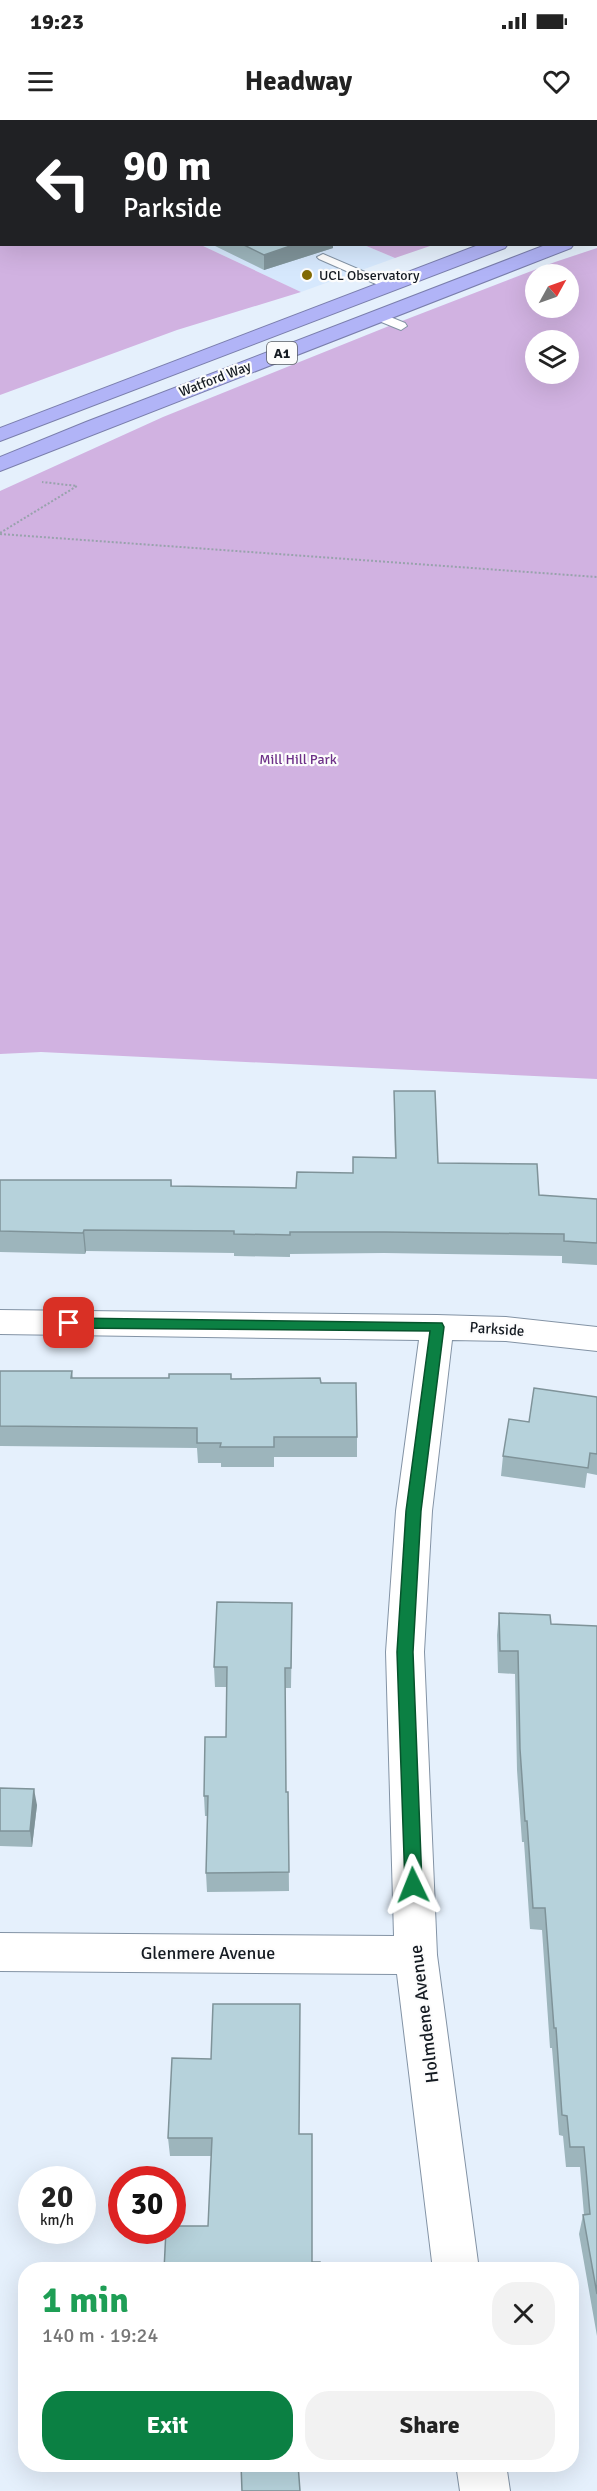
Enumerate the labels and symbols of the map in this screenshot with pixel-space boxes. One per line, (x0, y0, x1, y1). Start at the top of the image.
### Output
north arrow (525, 264, 579, 318)
place label: UCL Observatory (319, 267, 420, 284)
marker: UCL Observatory (300, 268, 314, 282)
road number: A1 (267, 342, 297, 364)
street label: Watford Way (177, 357, 254, 401)
park label: Mill Hill Park (259, 751, 337, 768)
pin (43, 1297, 94, 1348)
street label: Parkside (469, 1318, 525, 1340)
position arrow (381, 1853, 445, 1917)
street label: Glenmere Avenue (141, 1942, 275, 1964)
street label: Holmdene Avenue (405, 1944, 443, 2084)
speed limit sign: 30 (108, 2166, 186, 2244)

